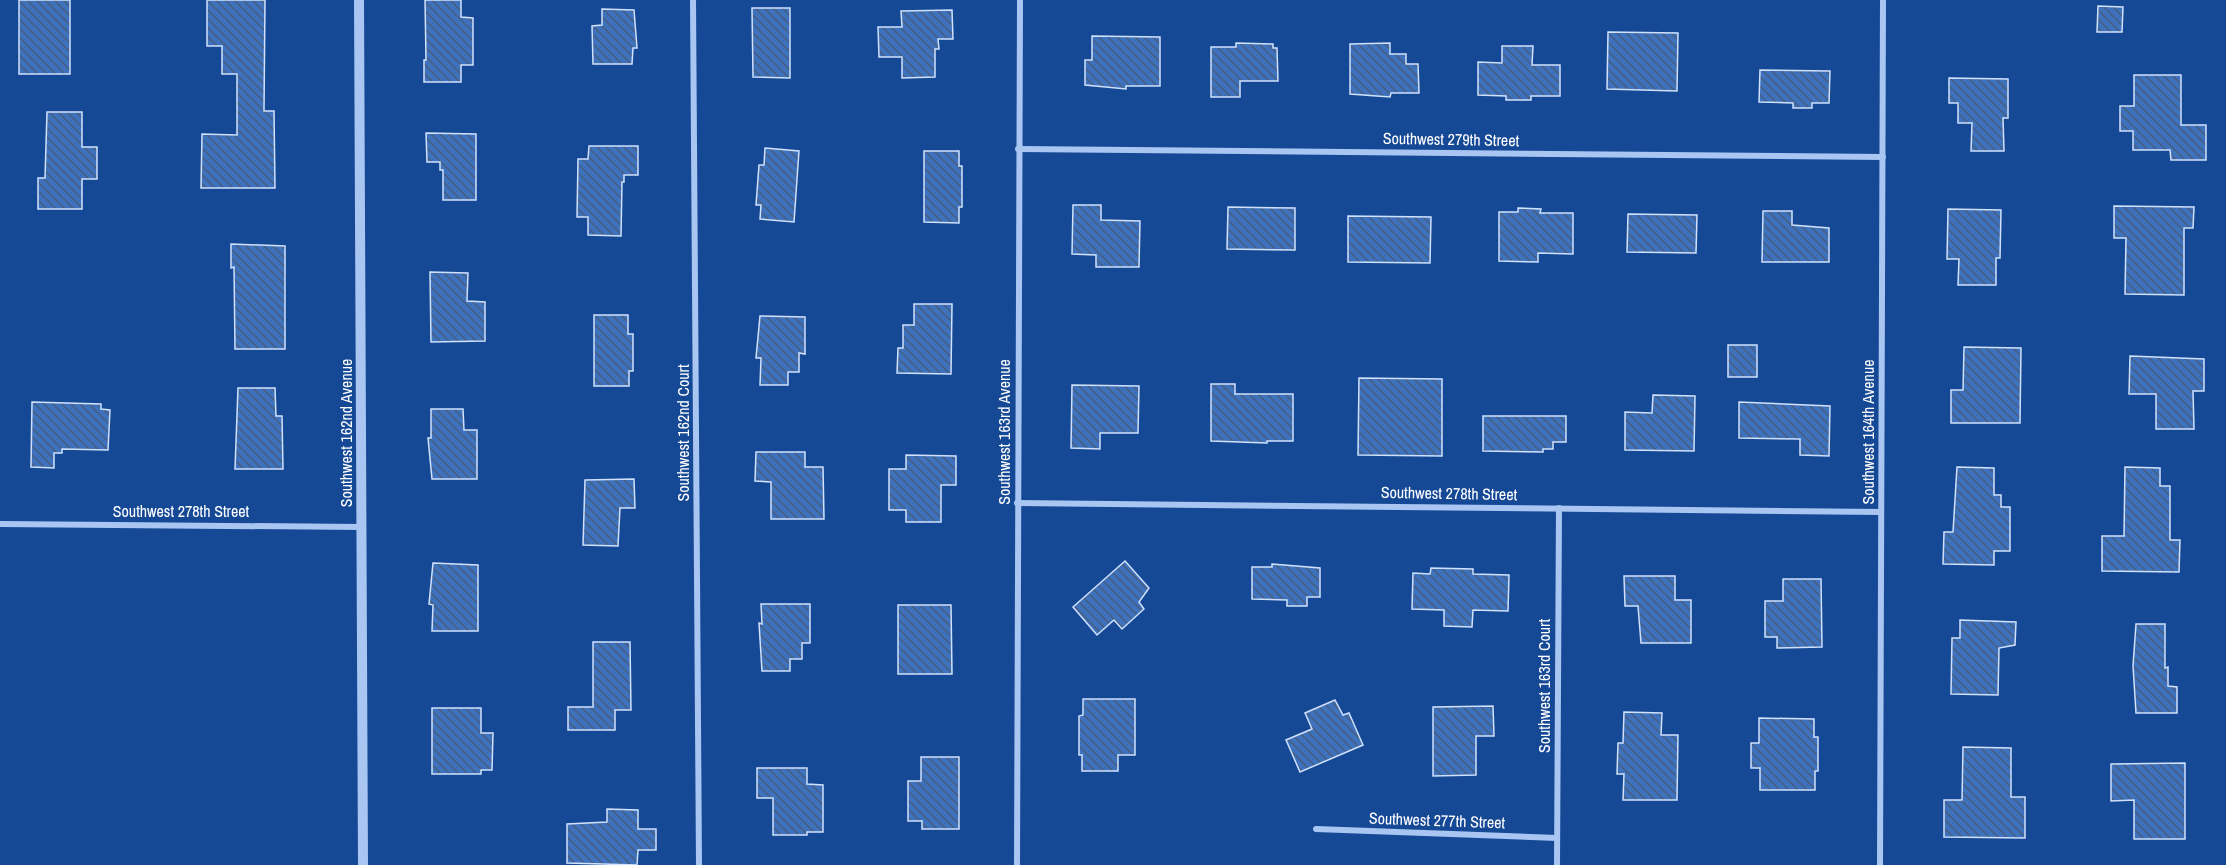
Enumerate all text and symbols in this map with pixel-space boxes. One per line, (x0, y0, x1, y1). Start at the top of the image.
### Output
street label: Southwest 279th Street (1383, 127, 1520, 151)
street label: Southwest 162nd Avenue (335, 359, 357, 507)
street label: Southwest 163rd Avenue (993, 359, 1015, 505)
street label: Southwest 164th Avenue (1857, 360, 1879, 504)
street label: Southwest 162nd Court (672, 364, 694, 502)
street label: Southwest 278th Street (1381, 481, 1518, 505)
street label: Southwest 278th Street (113, 500, 250, 522)
street label: Southwest 163rd Court (1533, 619, 1555, 753)
street label: Southwest 277th Street (1368, 807, 1506, 833)

